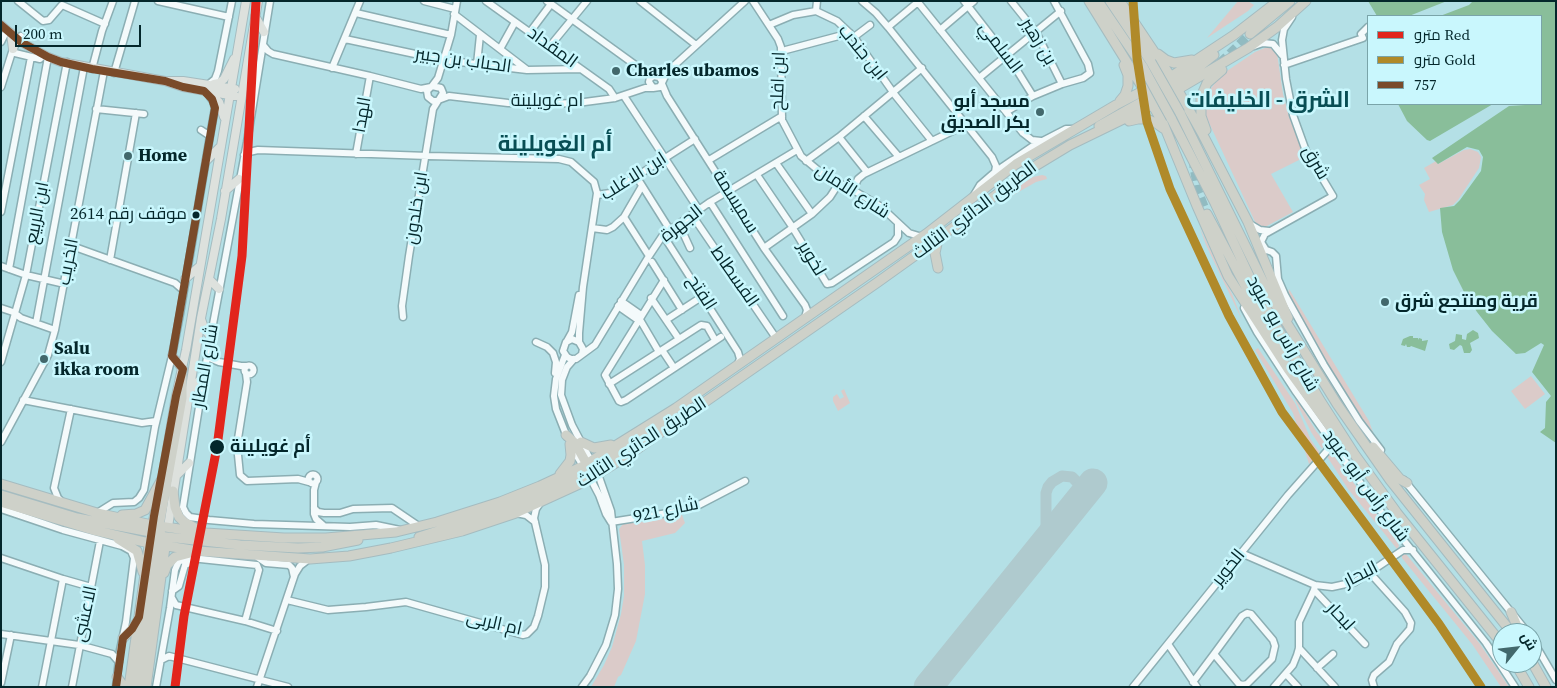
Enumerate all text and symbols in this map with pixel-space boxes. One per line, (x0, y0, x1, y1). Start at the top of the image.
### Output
street label: بن زهير (1016, 14, 1060, 70)
scale bar (18, 15, 144, 47)
legend (1367, 15, 1542, 105)
street label: السلمي (974, 18, 1026, 78)
street label: ابن جندب (833, 21, 891, 85)
text: 200 m (23, 23, 63, 44)
street label: المقداد (523, 23, 581, 73)
text: مترو Red (1414, 24, 1470, 45)
street label: الحباب بن جبير (413, 44, 513, 78)
text: مترو Gold (1414, 49, 1476, 70)
street label: ابن افلح (767, 51, 791, 111)
place label: Charles ubamos (626, 60, 759, 82)
marker: Charles ubamos (610, 65, 622, 77)
text: 757 (1414, 74, 1437, 95)
district label: الشرق - الخليفات (1186, 88, 1350, 114)
street label: ام غويلينة (511, 90, 583, 112)
place label: مسجد أبو بكر الصديق (941, 91, 1030, 134)
street label: الهدا (349, 95, 377, 135)
marker: مسجد أبو بكر الصديق (1034, 106, 1046, 118)
district label: أم الغويلينة (498, 132, 612, 158)
street label: شرق (1297, 142, 1333, 184)
place label: Home (138, 145, 187, 167)
street label: ابن الاغلب (597, 148, 671, 206)
marker: Home (122, 150, 134, 162)
street label: الطريق الدائري الثالث (909, 157, 1041, 265)
street label: شارع الأمان (811, 160, 893, 224)
street label: سميسمة (707, 166, 763, 238)
street label: ابن خلدون (401, 170, 433, 246)
street label: ابن الربيع (21, 180, 55, 246)
street label: الجهرة (656, 201, 708, 247)
place label: موقف رقم 2614 (70, 205, 187, 225)
marker: موقف رقم 2614 (191, 210, 201, 220)
street label: الخريب (54, 237, 84, 287)
street label: لخوير (792, 238, 830, 280)
street label: الفسطاط (705, 242, 763, 312)
street label: الفتح (682, 271, 720, 315)
street label: شارع رأس بو عبود (1241, 272, 1323, 396)
place label: قرية ومنتجع شرق (1395, 291, 1538, 313)
marker: قرية ومنتجع شرق (1379, 296, 1391, 308)
street label: شارع المطار (188, 323, 224, 409)
place label: Salu ikka room (54, 338, 139, 380)
marker: Salu ikka room (38, 353, 50, 365)
street label: الطريق الدائري الثالث (573, 393, 711, 493)
street label: شارع رأس أبو عبود (1317, 425, 1413, 547)
place label: أم غويلينة (230, 436, 311, 458)
marker: أم غويلينة (208, 438, 226, 456)
street label: شارع 921 (631, 494, 701, 528)
street label: الخوير (1208, 545, 1250, 591)
street label: البحار (1340, 557, 1382, 593)
street label: الاعشى (70, 584, 102, 644)
street label: لبحار (1321, 598, 1359, 636)
street label: ام الربى (464, 607, 524, 641)
north arrow (1492, 623, 1542, 673)
text: ش (1516, 629, 1542, 654)

